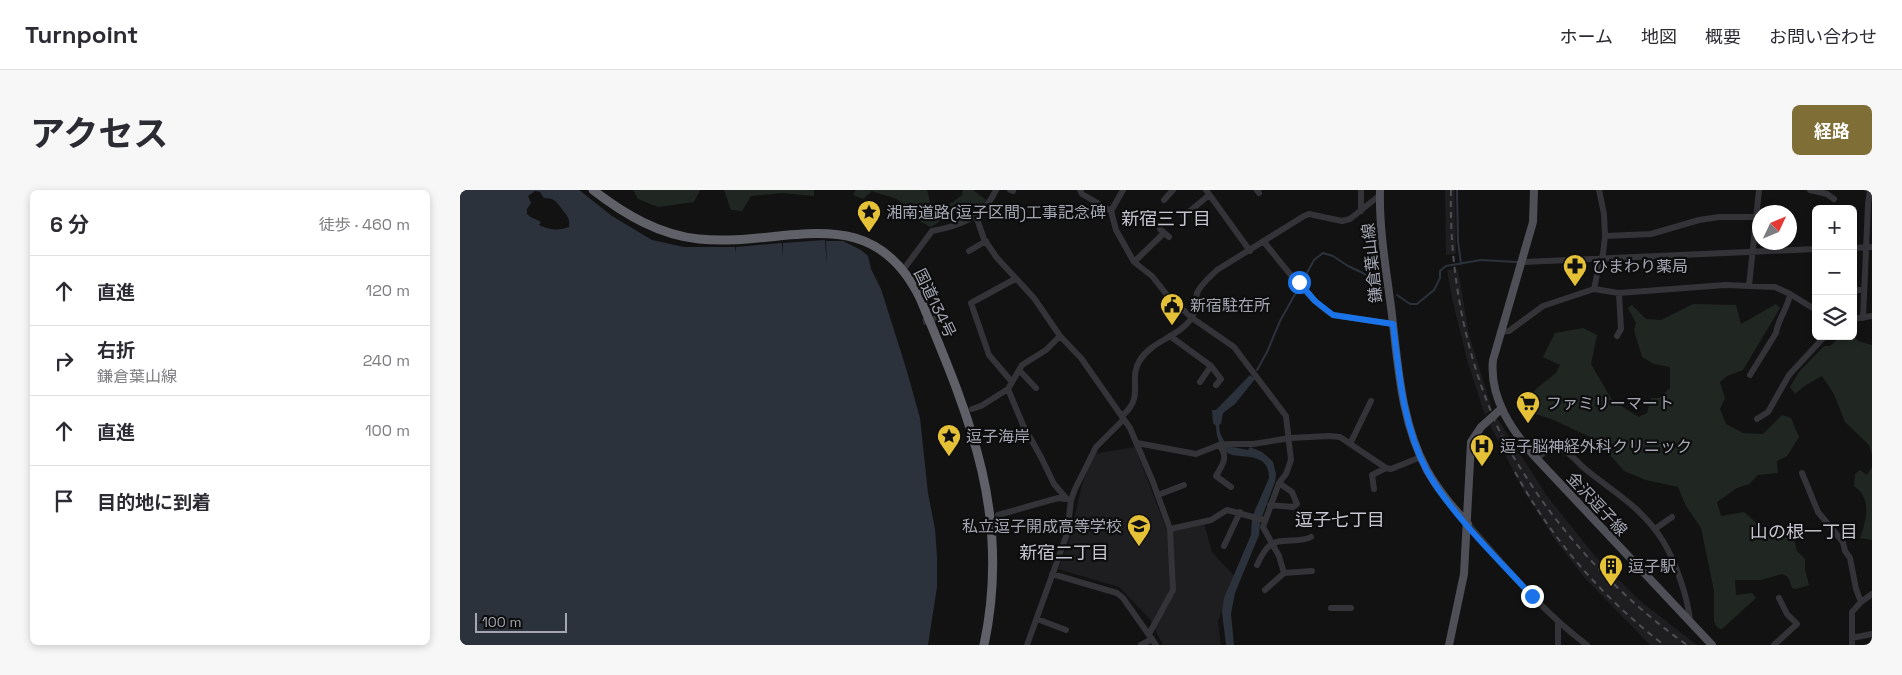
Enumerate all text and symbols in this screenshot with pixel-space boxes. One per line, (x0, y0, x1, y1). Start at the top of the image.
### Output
text: Turnpoint (25, 19, 138, 50)
text: ホーム (1560, 25, 1613, 48)
text: 地図 (1641, 25, 1677, 48)
text: 概要 (1705, 25, 1741, 48)
text: お問い合わせ (1769, 25, 1877, 48)
button: 経路 (1792, 105, 1872, 155)
text: アクセス (30, 112, 168, 156)
place icon: 湘南道路(逗子区間)工事記念碑 (856, 199, 882, 233)
place label: 湘南道路(逗子区間)工事記念碑 (886, 202, 1106, 223)
north arrow (1752, 205, 1797, 250)
map controls (1812, 205, 1857, 340)
button: + (1812, 205, 1857, 250)
district label: 新宿三丁目 (1121, 207, 1211, 230)
text: 6 分 (50, 211, 89, 238)
text: 徒歩 · 460 m (319, 214, 410, 235)
street label: 鎌倉葉山線 (1357, 222, 1387, 304)
button: − (1812, 250, 1857, 295)
pharmacy icon: ひまわり薬局 (1562, 253, 1588, 287)
place label: ひまわり薬局 (1592, 256, 1688, 277)
street label: 国道134号 (909, 265, 961, 341)
route start (1288, 271, 1311, 294)
icon: ahead (50, 277, 78, 305)
text: 直進 (97, 280, 135, 305)
text: 120 m (366, 280, 410, 301)
public building icon: 新宿駐在所 (1159, 292, 1185, 326)
place label: 新宿駐在所 (1190, 295, 1270, 316)
button: layers (1812, 295, 1857, 340)
text: 右折 (97, 338, 135, 363)
icon: right (50, 347, 78, 375)
text: 240 m (363, 350, 410, 371)
text: 鎌倉葉山線 (97, 366, 177, 387)
supermarket icon: ファミリーマート (1515, 390, 1541, 424)
place label: ファミリーマート (1546, 393, 1674, 414)
icon: ahead (50, 417, 78, 445)
text: 直進 (97, 420, 135, 445)
text: 100 m (365, 420, 410, 441)
place icon: 逗子海岸 (936, 423, 962, 457)
place label: 逗子海岸 (966, 426, 1030, 447)
hospital icon: 逗子脳神経外科クリニック (1469, 433, 1495, 467)
place label: 逗子脳神経外科クリニック (1500, 436, 1692, 457)
street label: 金沢逗子線 (1562, 468, 1632, 540)
icon: arrive (50, 487, 78, 515)
text: 目的地に到着 (97, 490, 211, 515)
district label: 逗子七丁目 (1295, 508, 1385, 531)
school or university icon: 私立逗子開成高等学校 (1126, 513, 1152, 547)
place label: 私立逗子開成高等学校 (962, 516, 1122, 537)
district label: 山の根一丁目 (1750, 520, 1858, 543)
district label: 新宿二丁目 (1019, 541, 1109, 564)
building icon: 逗子駅 (1598, 553, 1624, 587)
place label: 逗子駅 (1628, 556, 1676, 577)
route end (1521, 585, 1544, 608)
scale bar (475, 610, 568, 633)
text: 100 m (482, 613, 521, 631)

